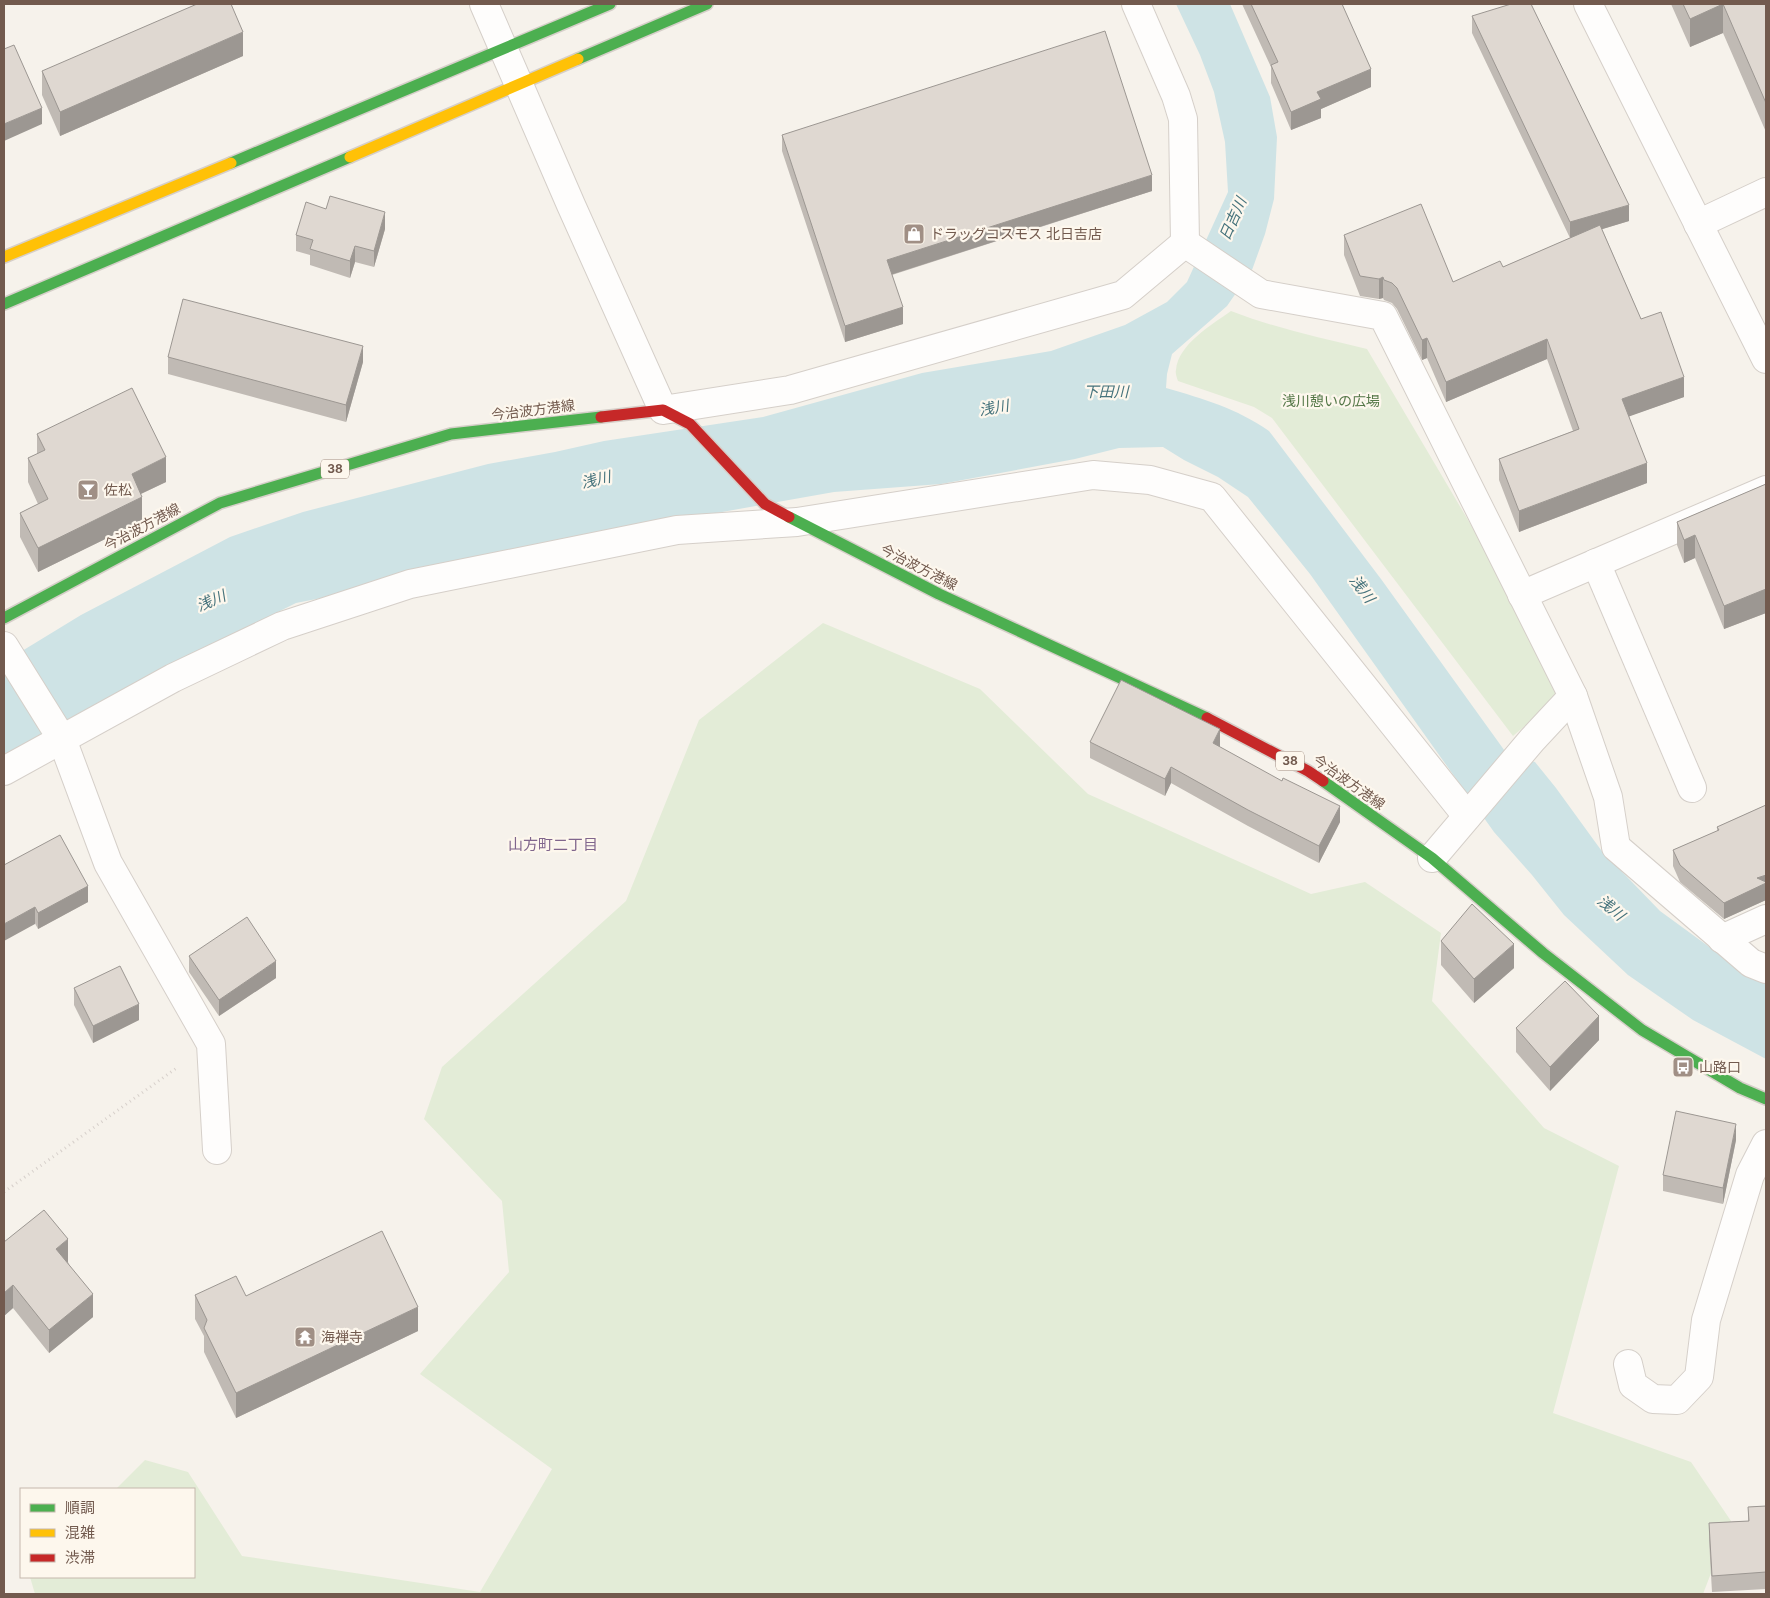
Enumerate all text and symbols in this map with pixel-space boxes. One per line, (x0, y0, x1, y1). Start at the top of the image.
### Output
water label: 日吉川 (1215, 193, 1251, 243)
shop icon: ドラッグコスモス 北日吉店 (902, 222, 926, 246)
place label: ドラッグコスモス 北日吉店 (930, 225, 1102, 242)
water label: 下田川 (1083, 382, 1130, 401)
park label: 浅川憩いの広場 (1282, 392, 1380, 409)
water label: 浅川 (977, 395, 1012, 419)
street label: 今治波方港線 (490, 396, 576, 423)
road number: 38 (321, 459, 349, 478)
water label: 浅川 (579, 466, 615, 492)
bar icon: 佐松 (76, 478, 100, 502)
place label: 佐松 (104, 481, 132, 498)
street label: 今治波方港線 (101, 499, 183, 554)
street label: 今治波方港線 (878, 540, 961, 593)
water label: 浅川 (1346, 571, 1380, 608)
water label: 浅川 (193, 585, 230, 615)
road number: 38 (1276, 751, 1304, 770)
street label: 今治波方港線 (1310, 751, 1389, 813)
district label: 山方町二丁目 (508, 835, 598, 854)
water label: 浅川 (1594, 891, 1630, 926)
bus stop icon: 山路口 (1671, 1055, 1695, 1079)
place label: 山路口 (1699, 1058, 1741, 1075)
temple icon: 海禅寺 (293, 1325, 317, 1349)
place label: 海禅寺 (321, 1328, 363, 1345)
legend (20, 1488, 195, 1578)
text: 順調 (65, 1498, 95, 1517)
text: 混雑 (65, 1523, 95, 1542)
text: 渋滞 (65, 1548, 95, 1567)

